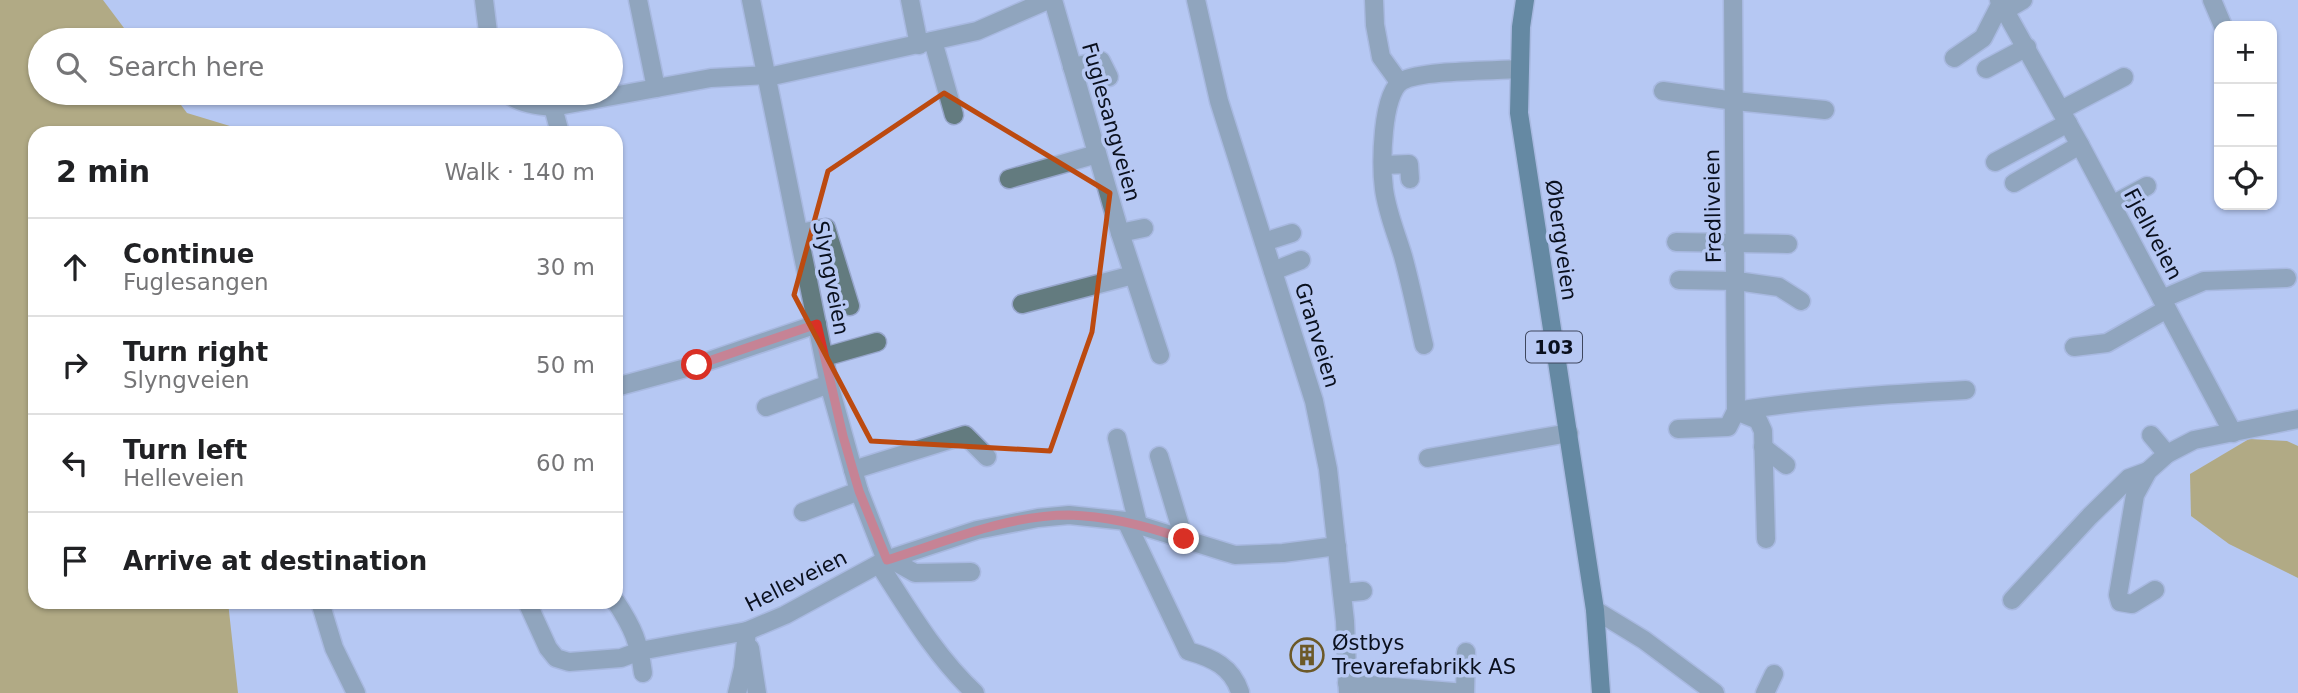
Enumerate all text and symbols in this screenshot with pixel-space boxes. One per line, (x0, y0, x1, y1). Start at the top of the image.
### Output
map controls (2214, 21, 2277, 210)
button: + (2214, 21, 2277, 84)
search box (28, 28, 623, 105)
street label: Fuglesangveien (1077, 40, 1145, 204)
icon: search (52, 48, 90, 86)
text: Search here (108, 52, 264, 82)
button: − (2214, 84, 2277, 147)
button: locate (2214, 147, 2277, 210)
street label: Fredliveien (1700, 149, 1726, 263)
text: 2 min (56, 154, 150, 189)
text: Walk · 140 m (444, 159, 595, 185)
street label: Øbergveien (1541, 178, 1581, 302)
street label: Fjellveien (2119, 184, 2187, 284)
street label: Slyngveien (808, 219, 854, 337)
text: Continue (123, 239, 254, 269)
icon: ahead (56, 248, 94, 286)
text: 30 m (536, 254, 595, 280)
text: Fuglesangen (123, 269, 269, 295)
street label: Granveien (1290, 280, 1344, 390)
road number: 103 (1526, 332, 1582, 362)
text: Turn right (123, 337, 268, 367)
icon: right (56, 346, 94, 384)
route start (681, 349, 712, 380)
text: 50 m (536, 352, 595, 378)
text: Slyngveien (123, 367, 250, 393)
text: Turn left (123, 435, 247, 465)
icon: left (56, 444, 94, 482)
text: 60 m (536, 450, 595, 476)
text: Helleveien (123, 465, 244, 491)
route end (1168, 523, 1199, 554)
icon: arrive (56, 542, 94, 580)
street label: Helleveien (741, 545, 851, 617)
text: Arrive at destination (123, 546, 427, 576)
place label: Østbys Trevarefabrikk AS (1331, 631, 1516, 679)
building icon: Østbys Trevarefabrikk AS (1288, 636, 1326, 674)

